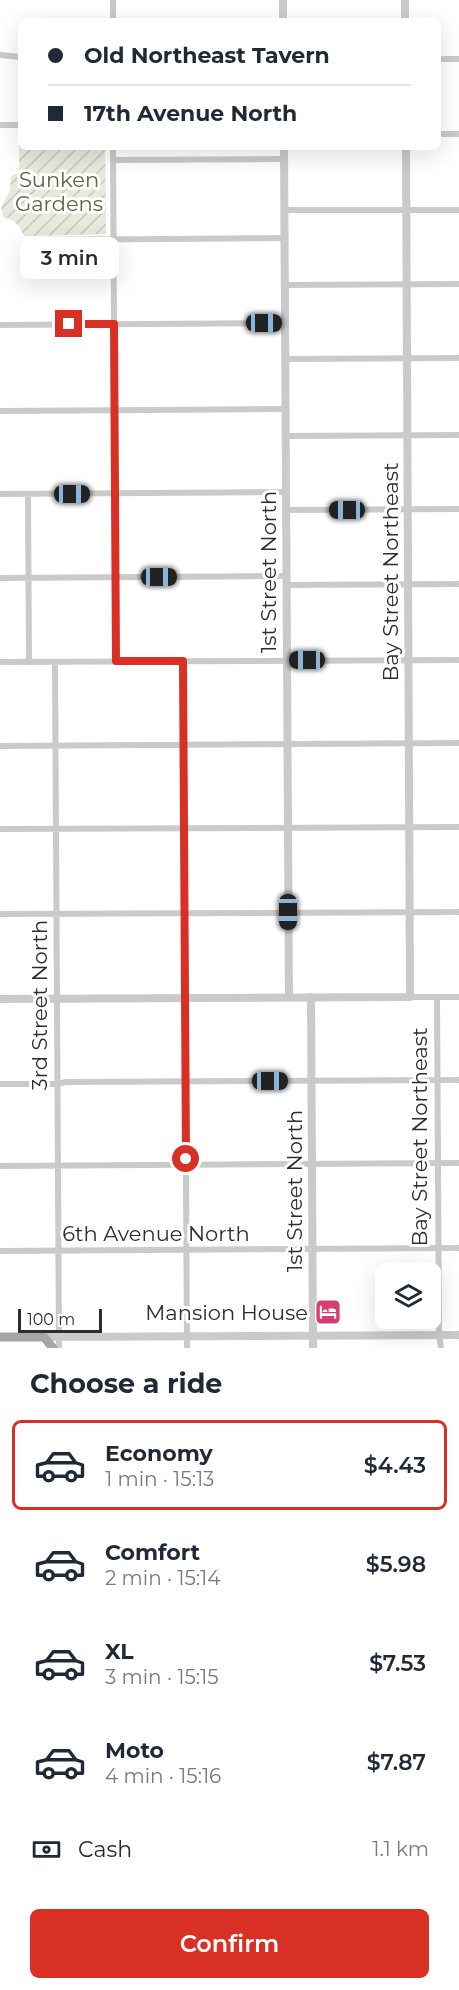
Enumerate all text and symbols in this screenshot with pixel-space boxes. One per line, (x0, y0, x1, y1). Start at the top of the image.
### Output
text: Old Northeast Tavern (84, 42, 330, 69)
text: 17th Avenue North (84, 100, 297, 127)
park label: Sunken Gardens (15, 167, 103, 216)
callout: 3 min (20, 237, 118, 279)
text: 3 min (41, 246, 98, 270)
route end (55, 310, 82, 337)
car (246, 314, 282, 332)
street label: Bay Street Northeast (378, 463, 403, 681)
car (54, 485, 90, 503)
street label: 1st Street North (256, 491, 281, 653)
car (329, 501, 365, 519)
car (141, 568, 177, 586)
car (289, 651, 325, 669)
car (279, 894, 297, 930)
street label: 3rd Street North (27, 920, 52, 1090)
street label: Bay Street Northeast (407, 1028, 432, 1246)
car (252, 1072, 288, 1090)
street label: 1st Street North (282, 1110, 307, 1272)
route start (172, 1145, 199, 1172)
street label: 6th Avenue North (62, 1221, 250, 1246)
map controls (375, 1263, 441, 1329)
button: layers (375, 1263, 441, 1329)
hotel icon: Mansion House (313, 1297, 343, 1327)
place label: Mansion House (145, 1300, 308, 1325)
scale bar (18, 1306, 102, 1334)
text: 100 m (27, 1310, 75, 1329)
text: Choose a ride (30, 1367, 222, 1400)
icon: car (33, 1438, 87, 1492)
text: Economy (105, 1440, 213, 1467)
text: $4.43 (364, 1452, 426, 1479)
text: 1 min · 15:13 (105, 1467, 214, 1491)
icon: car (33, 1537, 87, 1591)
text: Comfort (105, 1539, 200, 1566)
text: $5.98 (366, 1551, 426, 1578)
text: 2 min · 15:14 (105, 1566, 220, 1590)
icon: car (33, 1636, 87, 1690)
text: XL (105, 1638, 134, 1665)
text: $7.53 (369, 1650, 426, 1677)
text: 3 min · 15:15 (105, 1665, 218, 1689)
icon: car (33, 1735, 87, 1789)
text: Moto (105, 1737, 164, 1764)
text: $7.87 (367, 1749, 426, 1776)
text: 4 min · 15:16 (105, 1764, 221, 1788)
icon: cash (30, 1833, 63, 1866)
text: Cash (78, 1836, 132, 1863)
text: 1.1 km (372, 1837, 429, 1861)
button: Confirm (30, 1909, 429, 1978)

